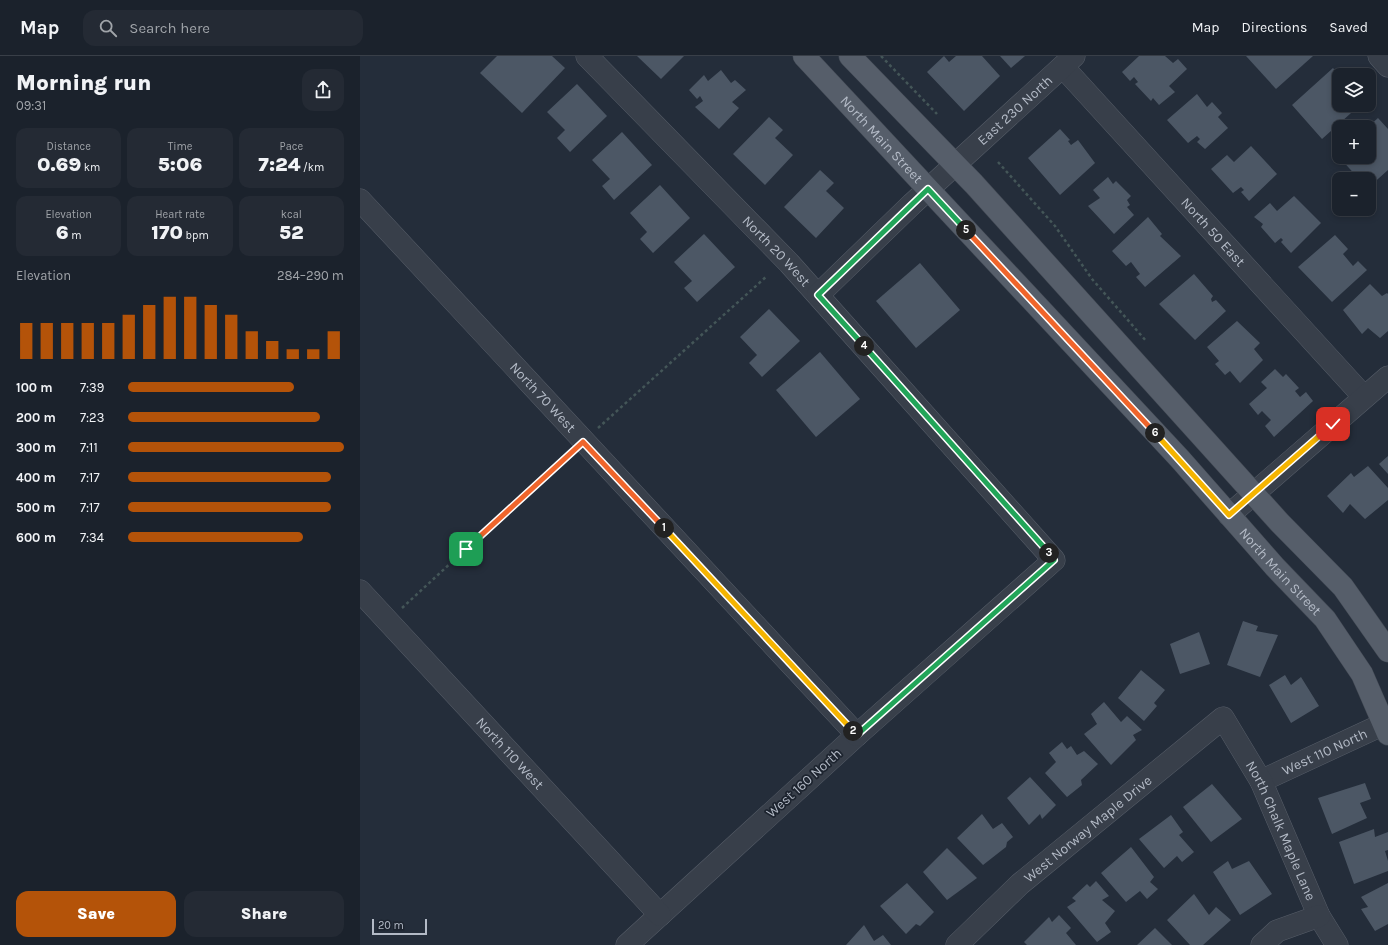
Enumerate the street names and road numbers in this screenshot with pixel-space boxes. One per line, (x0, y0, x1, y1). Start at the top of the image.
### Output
street label: East 230 North (974, 72, 1056, 149)
street label: North Main Street (837, 92, 927, 187)
street label: North 50 East (1178, 194, 1249, 270)
street label: North 20 West (739, 212, 814, 290)
street label: North 70 West (506, 359, 580, 436)
street label: North Main Street (1236, 524, 1325, 619)
street label: North 110 West (473, 714, 548, 793)
street label: West 110 North (1279, 724, 1370, 779)
street label: West 160 North (763, 745, 845, 821)
street label: North Chalk Maple Lane (1242, 758, 1320, 903)
street label: West Norway Maple Drive (1020, 771, 1155, 886)

